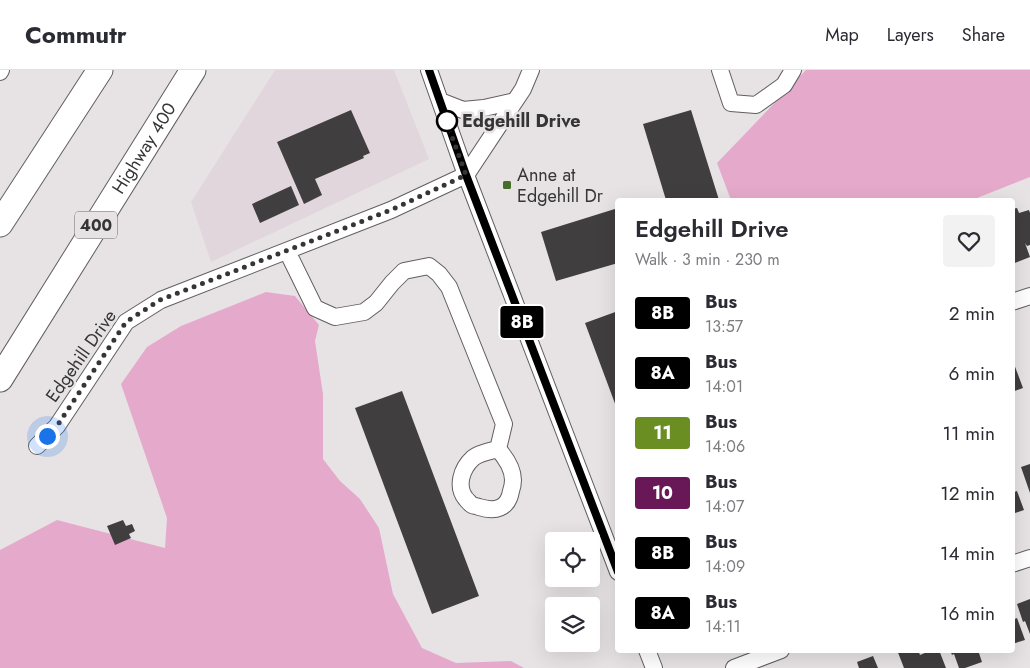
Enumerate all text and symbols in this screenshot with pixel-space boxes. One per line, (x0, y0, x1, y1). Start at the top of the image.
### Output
text: Commutr (25, 17, 127, 52)
text: Map (825, 22, 859, 48)
text: Layers (887, 22, 934, 48)
text: Share (962, 22, 1005, 48)
street label: Highway 400 (106, 97, 183, 199)
place label: Edgehill Drive (462, 108, 581, 134)
marker: Edgehill Drive (436, 110, 458, 132)
place label: Anne at Edgehill Dr (517, 162, 604, 209)
marker: Anne at Edgehill Dr (501, 179, 513, 191)
text: Edgehill Drive (635, 211, 789, 246)
road number: 400 (75, 212, 117, 238)
button: heart (943, 215, 995, 267)
text: Walk · 3 min · 230 m (635, 248, 780, 271)
text: Bus (705, 288, 737, 315)
text: 8B (651, 300, 674, 326)
text: 2 min (949, 300, 995, 327)
street label: Edgehill Drive (40, 305, 122, 407)
line badge: 8B (500, 306, 544, 338)
text: 8B (510, 309, 534, 335)
text: 13:57 (705, 315, 743, 338)
text: Bus (705, 348, 737, 375)
text: 8A (650, 360, 675, 386)
text: 6 min (949, 360, 995, 387)
text: 14:01 (705, 375, 743, 398)
text: Bus (705, 408, 737, 435)
text: 11 (653, 420, 672, 446)
text: 11 min (942, 420, 995, 447)
your location (35, 424, 60, 449)
text: 14:06 (705, 435, 745, 458)
text: Bus (705, 468, 737, 495)
text: 10 (652, 480, 673, 506)
text: 12 min (940, 480, 995, 507)
text: 14:07 (705, 495, 744, 518)
text: Bus (705, 528, 737, 555)
map controls (545, 532, 600, 652)
button: locate (545, 532, 600, 587)
text: 8B (651, 540, 674, 566)
text: 14 min (940, 540, 995, 567)
text: 14:09 (705, 555, 745, 578)
text: Bus (705, 588, 737, 615)
button: layers (545, 597, 600, 652)
text: 8A (650, 600, 675, 626)
text: 16 min (940, 600, 995, 627)
text: 14:11 (705, 615, 741, 638)

